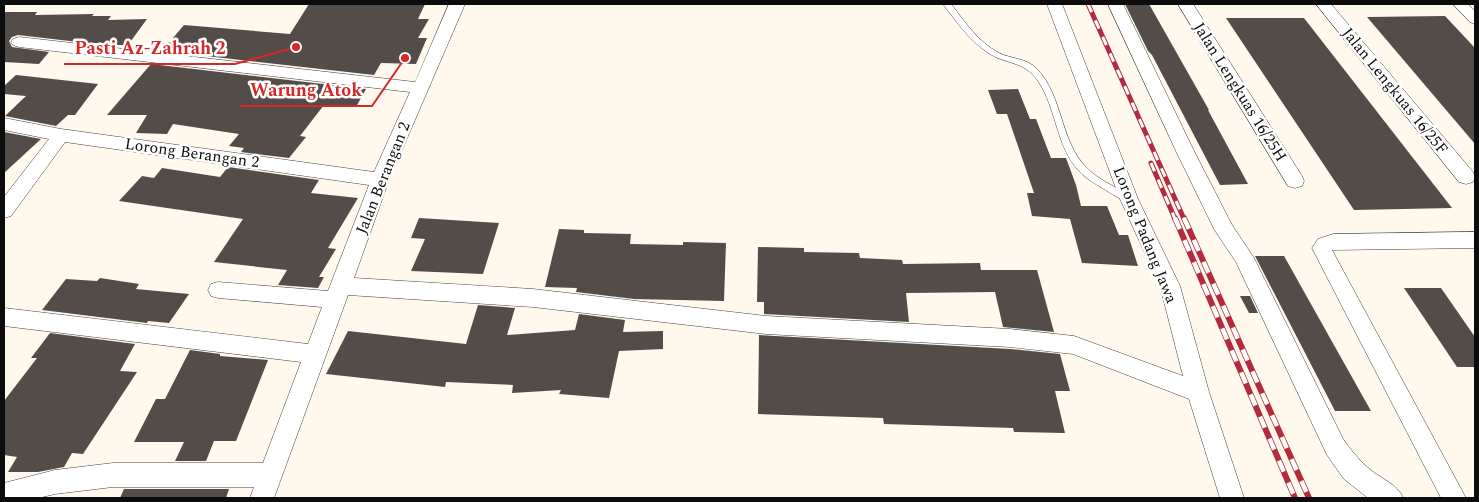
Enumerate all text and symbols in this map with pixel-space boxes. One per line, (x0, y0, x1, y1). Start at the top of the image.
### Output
street label: Jalan Lengkuas 16/25H (1187, 18, 1293, 166)
street label: Jalan Lengkuas 16/25F (1336, 22, 1454, 160)
callout: Pasti Az-Zahrah 2 (64, 31, 235, 64)
text: Pasti Az-Zahrah 2 (74, 35, 226, 62)
callout: Warung Atok (240, 73, 372, 106)
text: Warung Atok (250, 77, 362, 104)
street label: Jalan Berangan 2 (350, 118, 416, 238)
street label: Lorong Berangan 2 (123, 132, 261, 174)
street label: Lorong Padang Jawa (1107, 163, 1183, 307)

